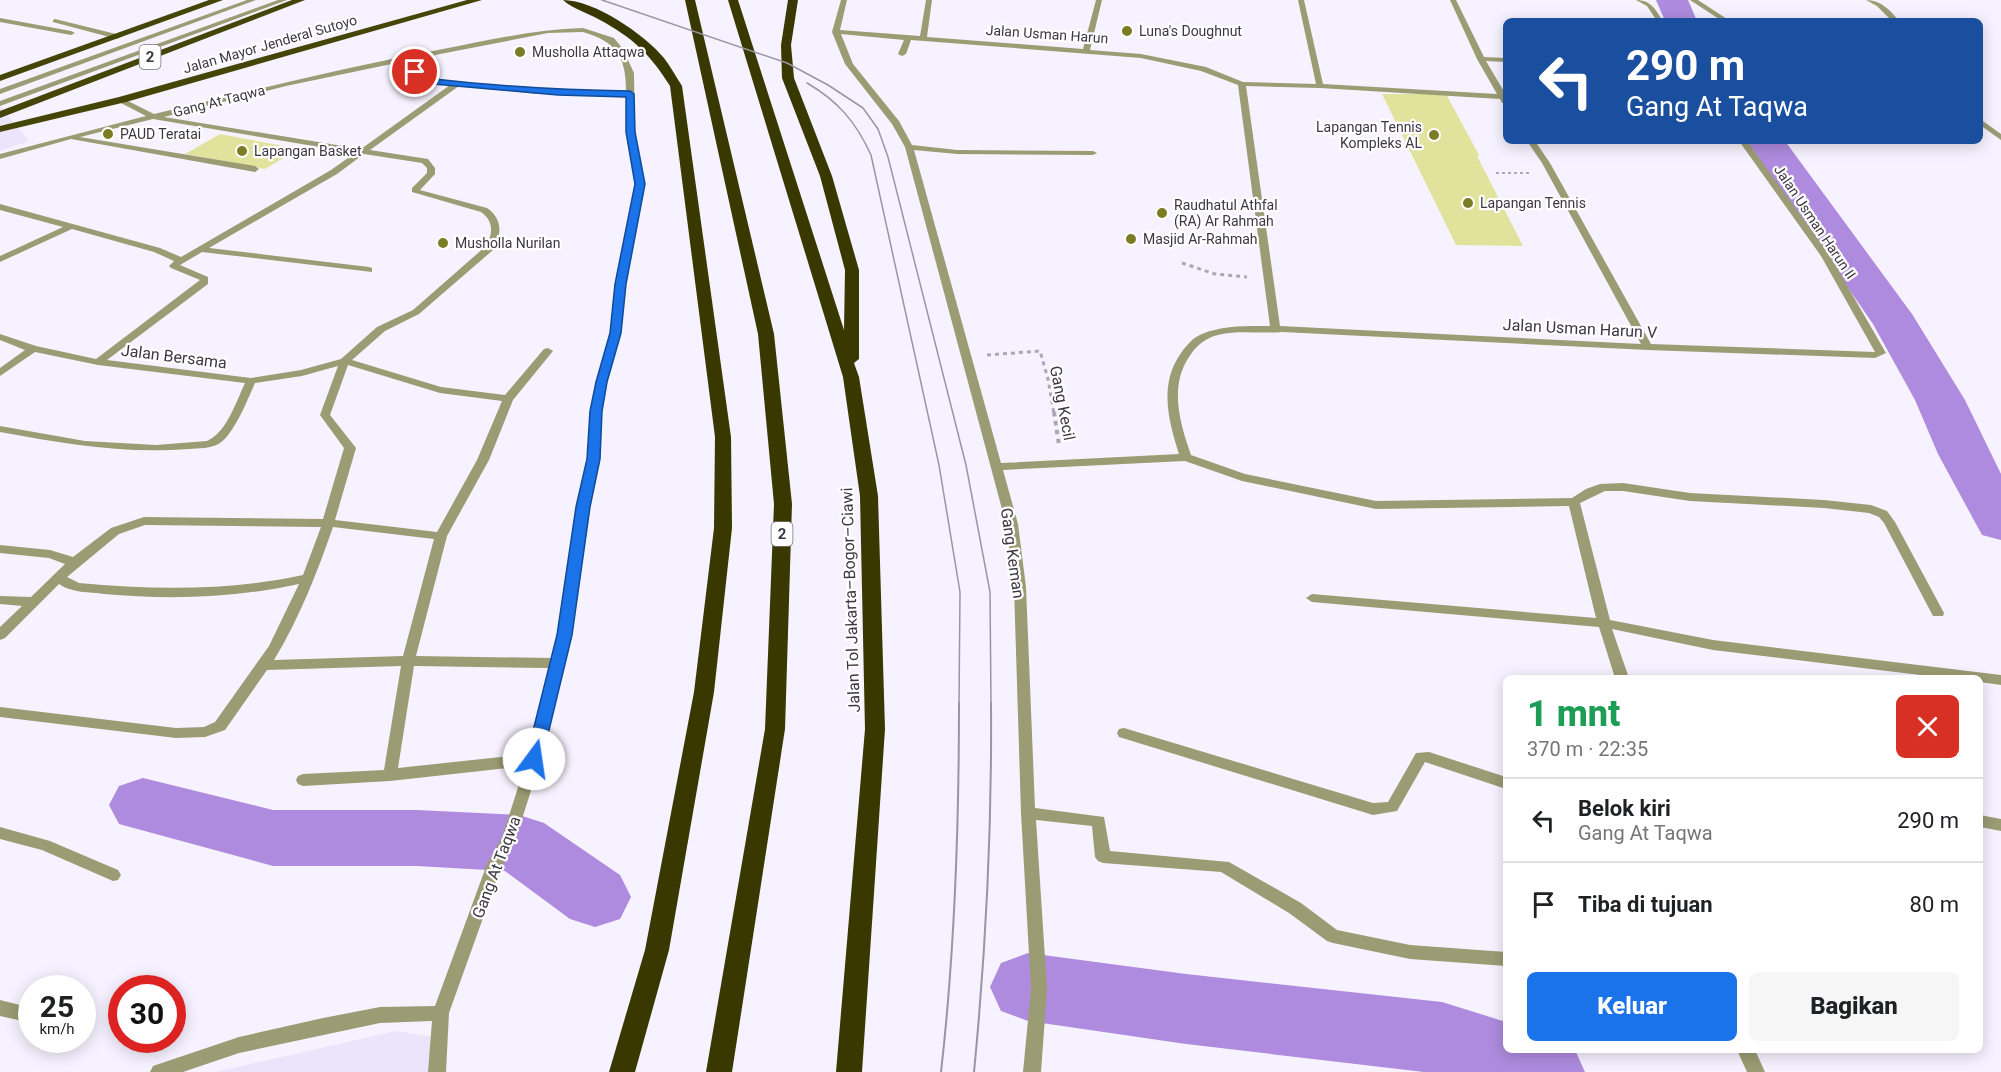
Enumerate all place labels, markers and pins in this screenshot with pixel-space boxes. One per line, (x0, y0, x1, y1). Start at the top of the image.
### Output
place label: Luna's Doughnut (1139, 23, 1242, 39)
marker: Luna's Doughnut (1120, 24, 1134, 38)
place label: Musholla Attaqwa (532, 44, 645, 60)
marker: Musholla Attaqwa (513, 45, 527, 59)
pin (389, 46, 440, 97)
place label: Lapangan Tennis Kompleks AL (1316, 119, 1422, 151)
place label: PAUD Teratai (120, 126, 201, 142)
marker: PAUD Teratai (101, 127, 115, 141)
marker: Lapangan Tennis Kompleks AL (1427, 128, 1441, 142)
place label: Lapangan Basket (254, 143, 362, 159)
marker: Lapangan Basket (235, 144, 249, 158)
place label: Lapangan Tennis (1480, 195, 1586, 211)
marker: Lapangan Tennis (1461, 196, 1475, 210)
place label: Raudhatul Athfal (RA) Ar Rahmah (1174, 197, 1278, 230)
marker: Raudhatul Athfal (RA) Ar Rahmah (1155, 206, 1169, 220)
place label: Masjid Ar-Rahmah (1143, 231, 1258, 247)
marker: Masjid Ar-Rahmah (1124, 232, 1138, 246)
place label: Musholla Nurilan (455, 235, 560, 251)
marker: Musholla Nurilan (436, 236, 450, 250)

